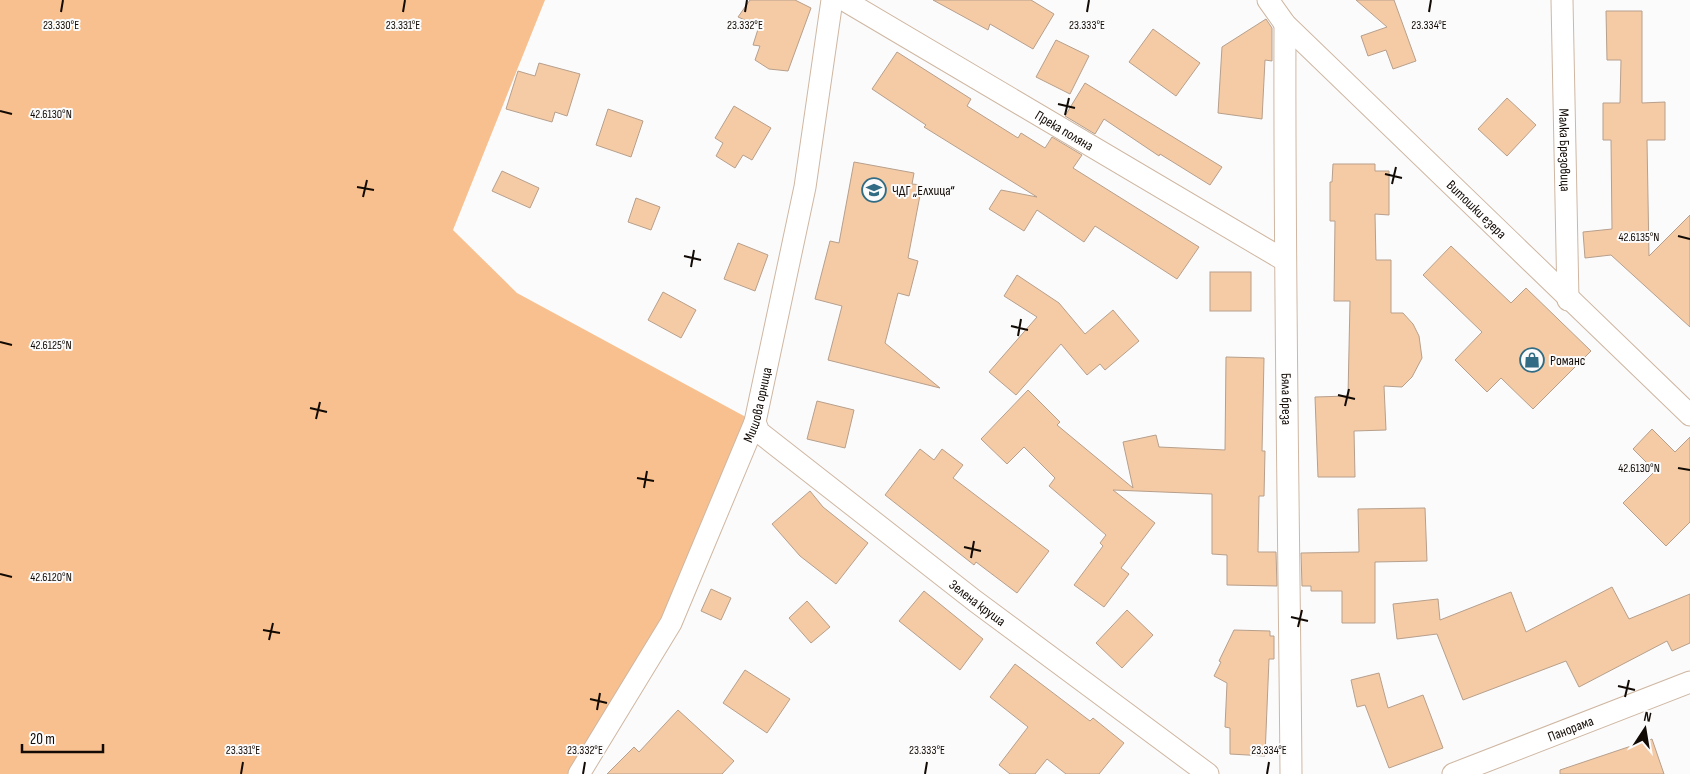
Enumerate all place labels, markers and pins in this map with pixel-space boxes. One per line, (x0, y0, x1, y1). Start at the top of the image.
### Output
school or university icon: ЧДГ „Елхица“ (861, 177, 887, 203)
place label: ЧДГ „Елхица“ (892, 182, 955, 199)
shop icon: Романс (1519, 347, 1545, 373)
place label: Романс (1550, 352, 1585, 369)

